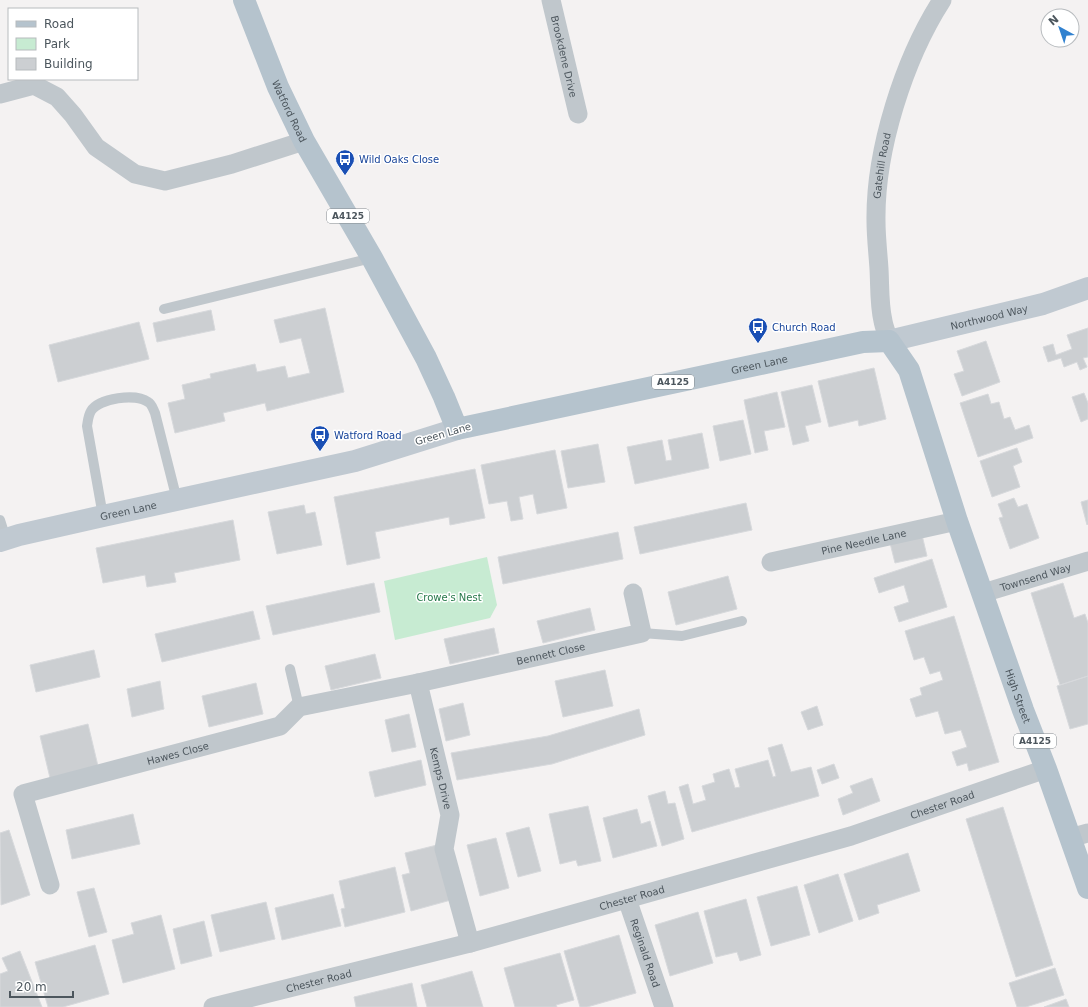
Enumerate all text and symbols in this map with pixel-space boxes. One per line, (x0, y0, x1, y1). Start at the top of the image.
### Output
legend (8, 8, 138, 80)
north arrow (1040, 8, 1080, 48)
text: N (1046, 13, 1062, 29)
street label: Brookdene Drive (549, 14, 579, 98)
text: Road (44, 17, 74, 31)
text: Park (44, 37, 70, 51)
text: Building (44, 57, 93, 71)
street label: Watford Road (270, 78, 309, 144)
street label: Gatehill Road (871, 131, 892, 199)
bus stop icon: Wild Oaks Close (334, 148, 356, 176)
place label: Wild Oaks Close (359, 154, 439, 165)
road number: A4125 (327, 209, 369, 223)
street label: Northwood Way (949, 302, 1029, 332)
bus stop icon: Church Road (747, 316, 769, 344)
place label: Church Road (772, 322, 836, 333)
street label: Green Lane (730, 353, 789, 376)
road number: A4125 (652, 375, 694, 389)
street label: Green Lane (414, 421, 472, 447)
bus stop icon: Watford Road (309, 424, 331, 452)
place label: Watford Road (334, 430, 402, 441)
street label: Green Lane (99, 499, 158, 522)
street label: Pine Needle Lane (820, 527, 907, 556)
street label: Townsend Way (998, 561, 1073, 593)
park label: Crowe's Nest (416, 592, 482, 603)
street label: Bennett Close (515, 640, 586, 666)
street label: High Street (1004, 667, 1033, 725)
road number: A4125 (1014, 734, 1056, 748)
street label: Hawes Close (146, 740, 210, 767)
street label: Kemps Drive (428, 746, 454, 810)
street label: Chester Road (909, 789, 976, 821)
street label: Chester Road (598, 883, 666, 912)
street label: Reginald Road (629, 917, 662, 989)
street label: Chester Road (285, 967, 353, 994)
scale bar (10, 973, 73, 999)
text: 20 m (16, 980, 47, 994)

